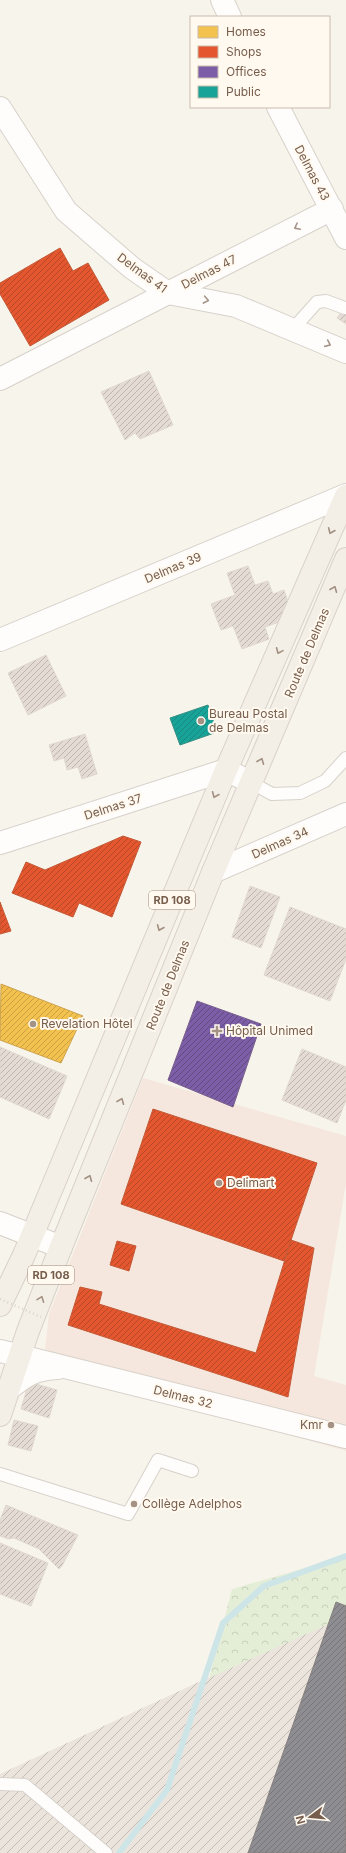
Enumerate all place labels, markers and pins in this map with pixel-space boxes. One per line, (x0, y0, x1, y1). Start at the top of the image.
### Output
place label: Bureau Postal de Delmas (209, 706, 287, 735)
marker: Bureau Postal de Delmas (196, 716, 206, 726)
place label: Revelation Hôtel (41, 1016, 133, 1031)
marker: Revelation Hôtel (28, 1019, 38, 1029)
place label: Hôpital Unimed (226, 1023, 313, 1038)
marker: Hôpital Unimed (211, 1025, 223, 1037)
place label: Delimart (227, 1175, 274, 1190)
marker: Delimart (214, 1178, 224, 1188)
place label: Kmr (300, 1417, 323, 1432)
marker: Kmr (326, 1420, 336, 1430)
place label: Collège Adelphos (142, 1496, 242, 1511)
marker: Collège Adelphos (129, 1499, 139, 1509)

